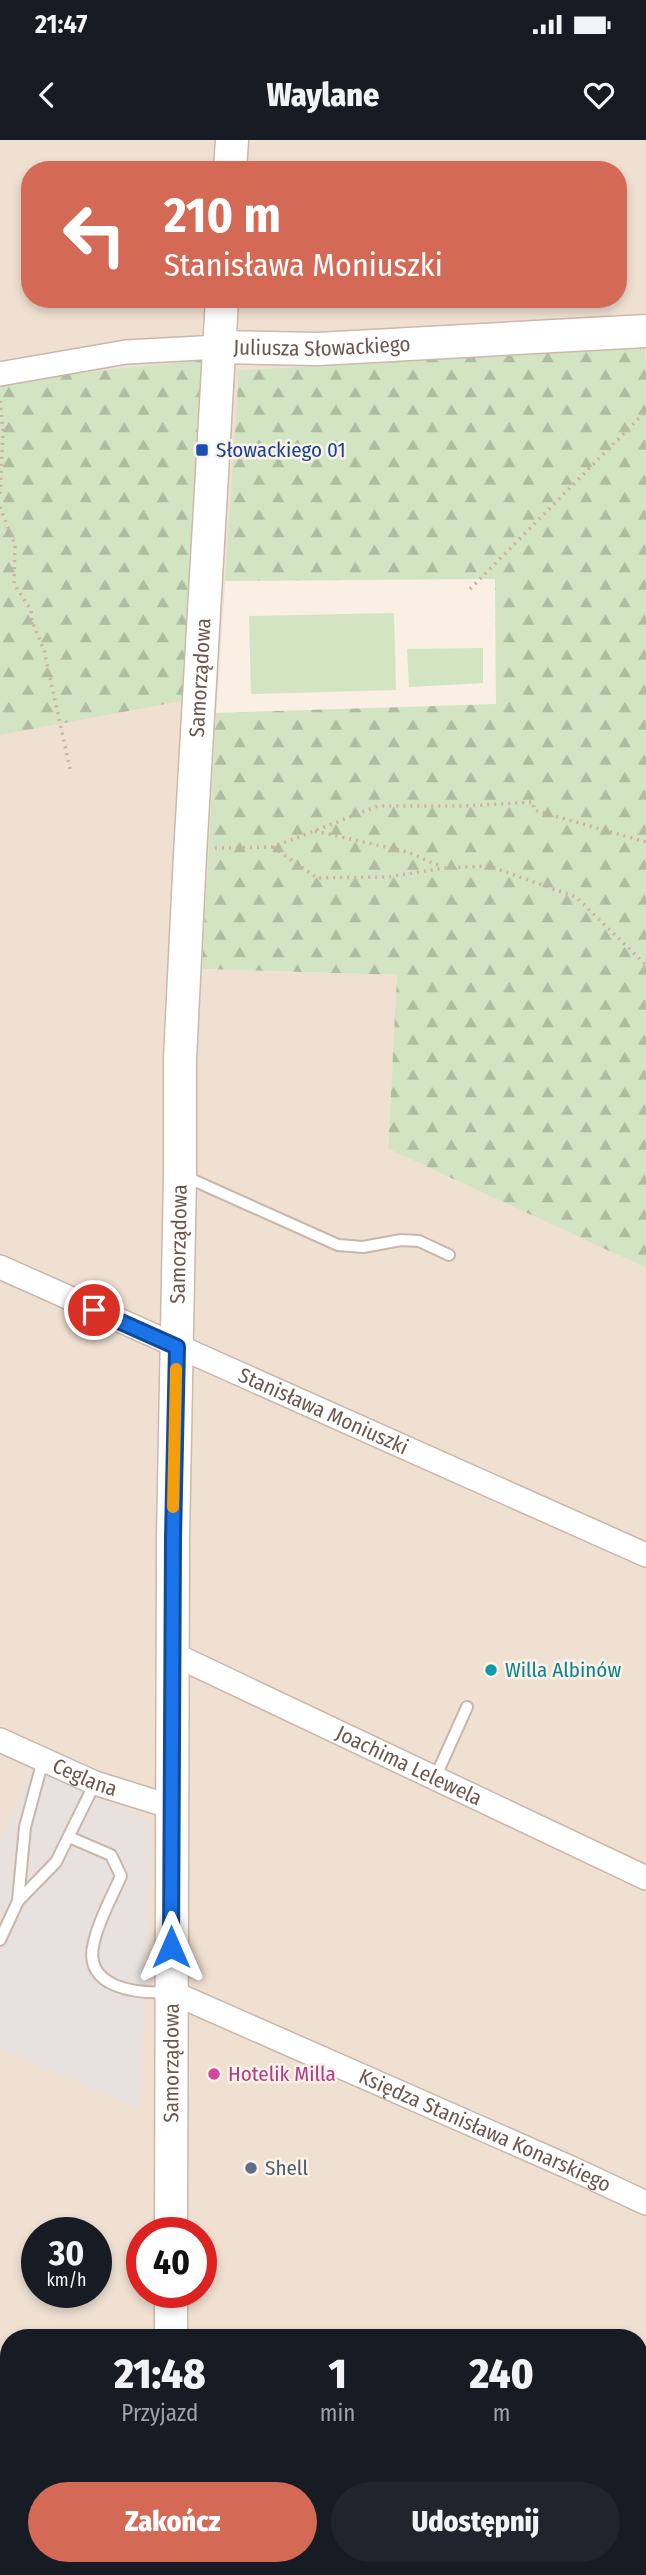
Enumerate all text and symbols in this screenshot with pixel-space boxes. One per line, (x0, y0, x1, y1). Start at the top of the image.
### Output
text: 21:47 (35, 9, 87, 40)
icon: back (28, 76, 66, 114)
text: Waylane (267, 76, 379, 114)
icon: heart (580, 76, 618, 114)
text: 210 m (164, 186, 281, 245)
icon: left (49, 189, 140, 280)
text: Stanisława Moniuszki (164, 246, 443, 284)
street label: Juliusza Słowackiego (233, 331, 411, 362)
place label: Słowackiego 01 (216, 437, 346, 463)
marker: Słowackiego 01 (194, 442, 210, 458)
street label: Samorządowa (184, 617, 217, 738)
street label: Samorządowa (165, 1184, 193, 1304)
pin (64, 1280, 124, 1340)
icon: arrive (75, 1291, 113, 1329)
street label: Stanisława Moniuszki (234, 1362, 412, 1460)
place label: Willa Albinów (505, 1657, 621, 1683)
marker: Willa Albinów (483, 1662, 499, 1678)
street label: Joachima Lelewela (332, 1720, 486, 1811)
street label: Ceglana (49, 1753, 120, 1802)
position arrow (134, 1910, 208, 1984)
street label: Samorządowa (158, 2003, 185, 2123)
place label: Hotelik Milla (228, 2061, 336, 2087)
street label: Księdza Stanisława Konarskiego (355, 2063, 615, 2198)
marker: Hotelik Milla (206, 2066, 222, 2082)
place label: Shell (265, 2155, 308, 2181)
marker: Shell (243, 2160, 259, 2176)
speed limit sign: 40 (126, 2217, 217, 2308)
text: 30 (49, 2232, 84, 2274)
text: km/h (46, 2269, 87, 2291)
text: 21:48 (114, 2349, 206, 2399)
text: 1 (328, 2349, 347, 2399)
text: 240 (470, 2349, 534, 2399)
text: Przyjazd (121, 2399, 198, 2427)
text: min (320, 2399, 355, 2427)
text: m (493, 2399, 510, 2427)
button: Zakończ (28, 2482, 317, 2562)
button: Udostępnij (331, 2482, 620, 2562)

